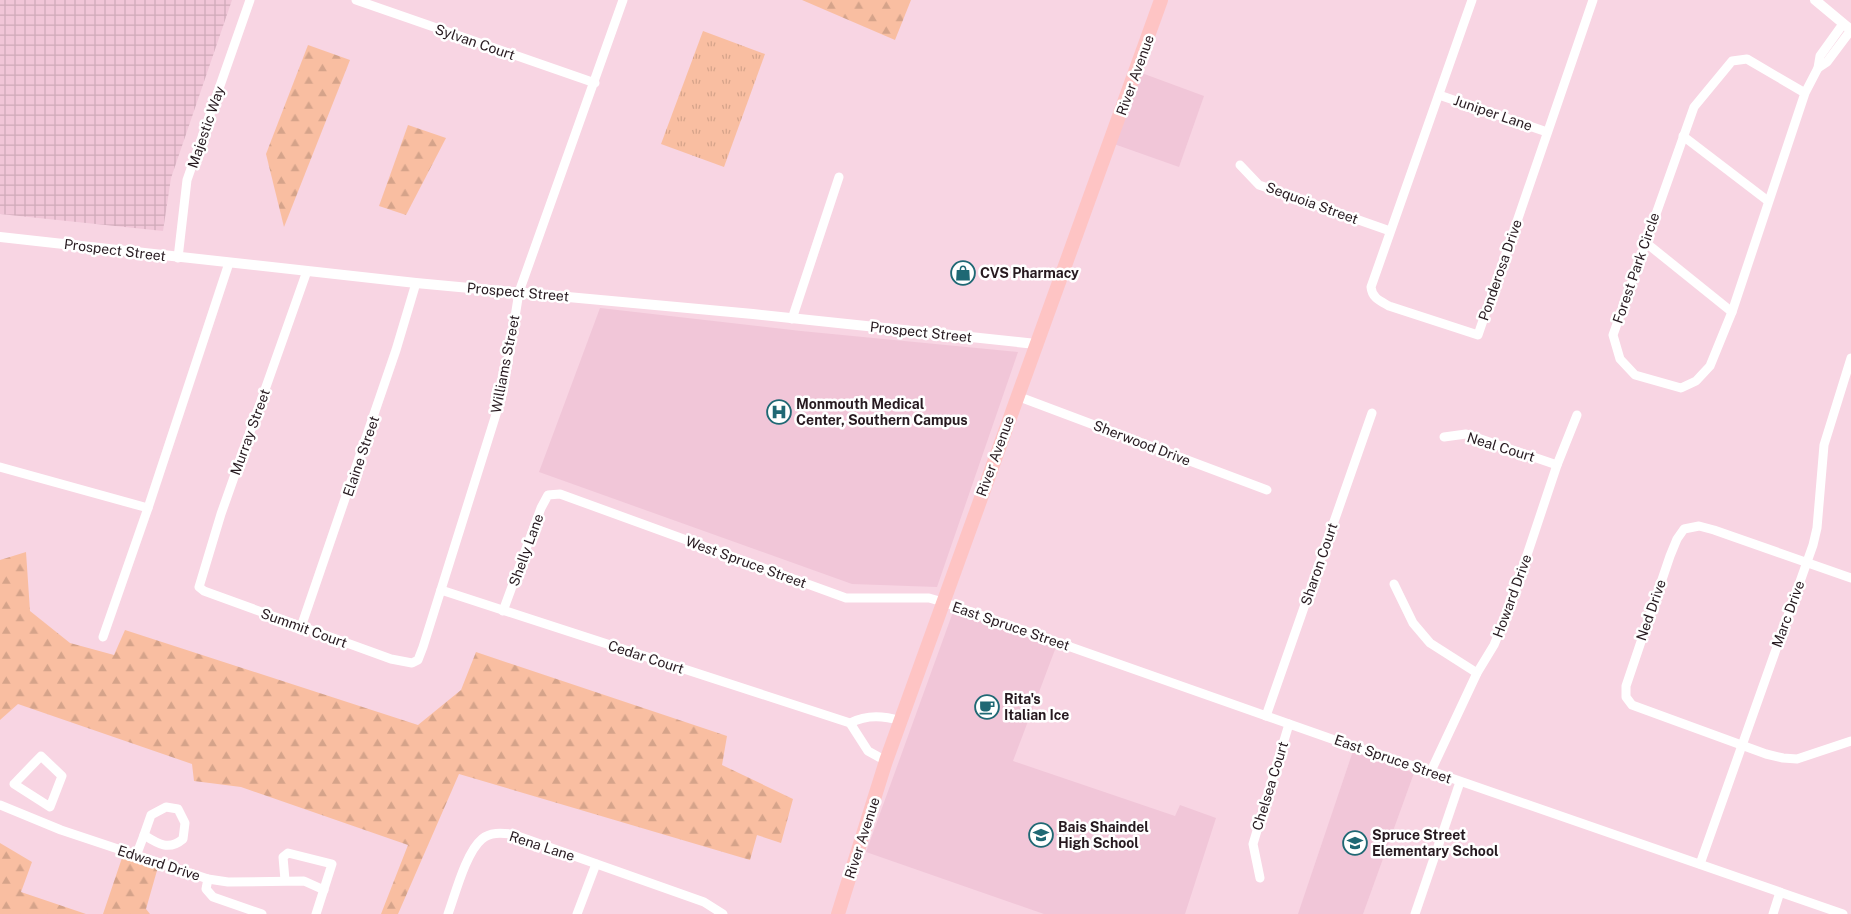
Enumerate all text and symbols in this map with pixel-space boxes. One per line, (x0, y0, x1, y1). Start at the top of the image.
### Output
street label: Sylvan Court (433, 21, 517, 63)
street label: River Avenue (1113, 32, 1157, 118)
street label: Majestic Way (184, 83, 228, 170)
street label: Juniper Lane (1452, 92, 1534, 134)
street label: Sequoia Street (1264, 179, 1360, 227)
street label: Forest Park Circle (1610, 210, 1662, 326)
street label: Ponderosa Drive (1475, 217, 1525, 323)
street label: Prospect Street (63, 236, 167, 264)
shop icon: CVS Pharmacy (950, 260, 976, 286)
place label: CVS Pharmacy (980, 265, 1079, 281)
street label: Prospect Street (466, 280, 570, 304)
street label: Williams Street (488, 314, 522, 414)
street label: Prospect Street (869, 319, 973, 345)
street label: Murray Street (227, 387, 273, 477)
place label: Monmouth Medical Center, Southern Campus (796, 396, 968, 428)
hospital icon: Monmouth Medical Center, Southern Campus (766, 399, 792, 425)
street label: River Avenue (973, 413, 1017, 499)
street label: Elaine Street (340, 414, 382, 498)
street label: Sherwood Drive (1091, 417, 1193, 469)
street label: Neal Court (1465, 429, 1537, 465)
street label: Shelly Lane (506, 512, 547, 588)
street label: Sharon Court (1297, 521, 1341, 607)
street label: West Spruce Street (683, 533, 809, 591)
street label: Howard Drive (1490, 552, 1535, 640)
street label: Ned Drive (1633, 577, 1669, 643)
street label: Marc Drive (1769, 578, 1807, 650)
street label: East Spruce Street (950, 598, 1072, 654)
street label: Summit Court (259, 605, 349, 651)
street label: Cedar Court (606, 637, 686, 677)
place label: Rita's Italian Ice (1004, 691, 1069, 723)
cafe icon: Rita's Italian Ice (974, 694, 1000, 720)
street label: East Spruce Street (1332, 731, 1454, 787)
street label: Chelsea Court (1249, 740, 1291, 832)
street label: River Avenue (841, 795, 883, 881)
place label: Bais Shaindel High School (1058, 819, 1149, 851)
school or university icon: Bais Shaindel High School (1028, 822, 1054, 848)
place label: Spruce Street Elementary School (1372, 827, 1499, 859)
street label: Rena Lane (507, 828, 577, 864)
school or university icon: Spruce Street Elementary School (1342, 830, 1368, 856)
street label: Edward Drive (116, 842, 202, 884)

